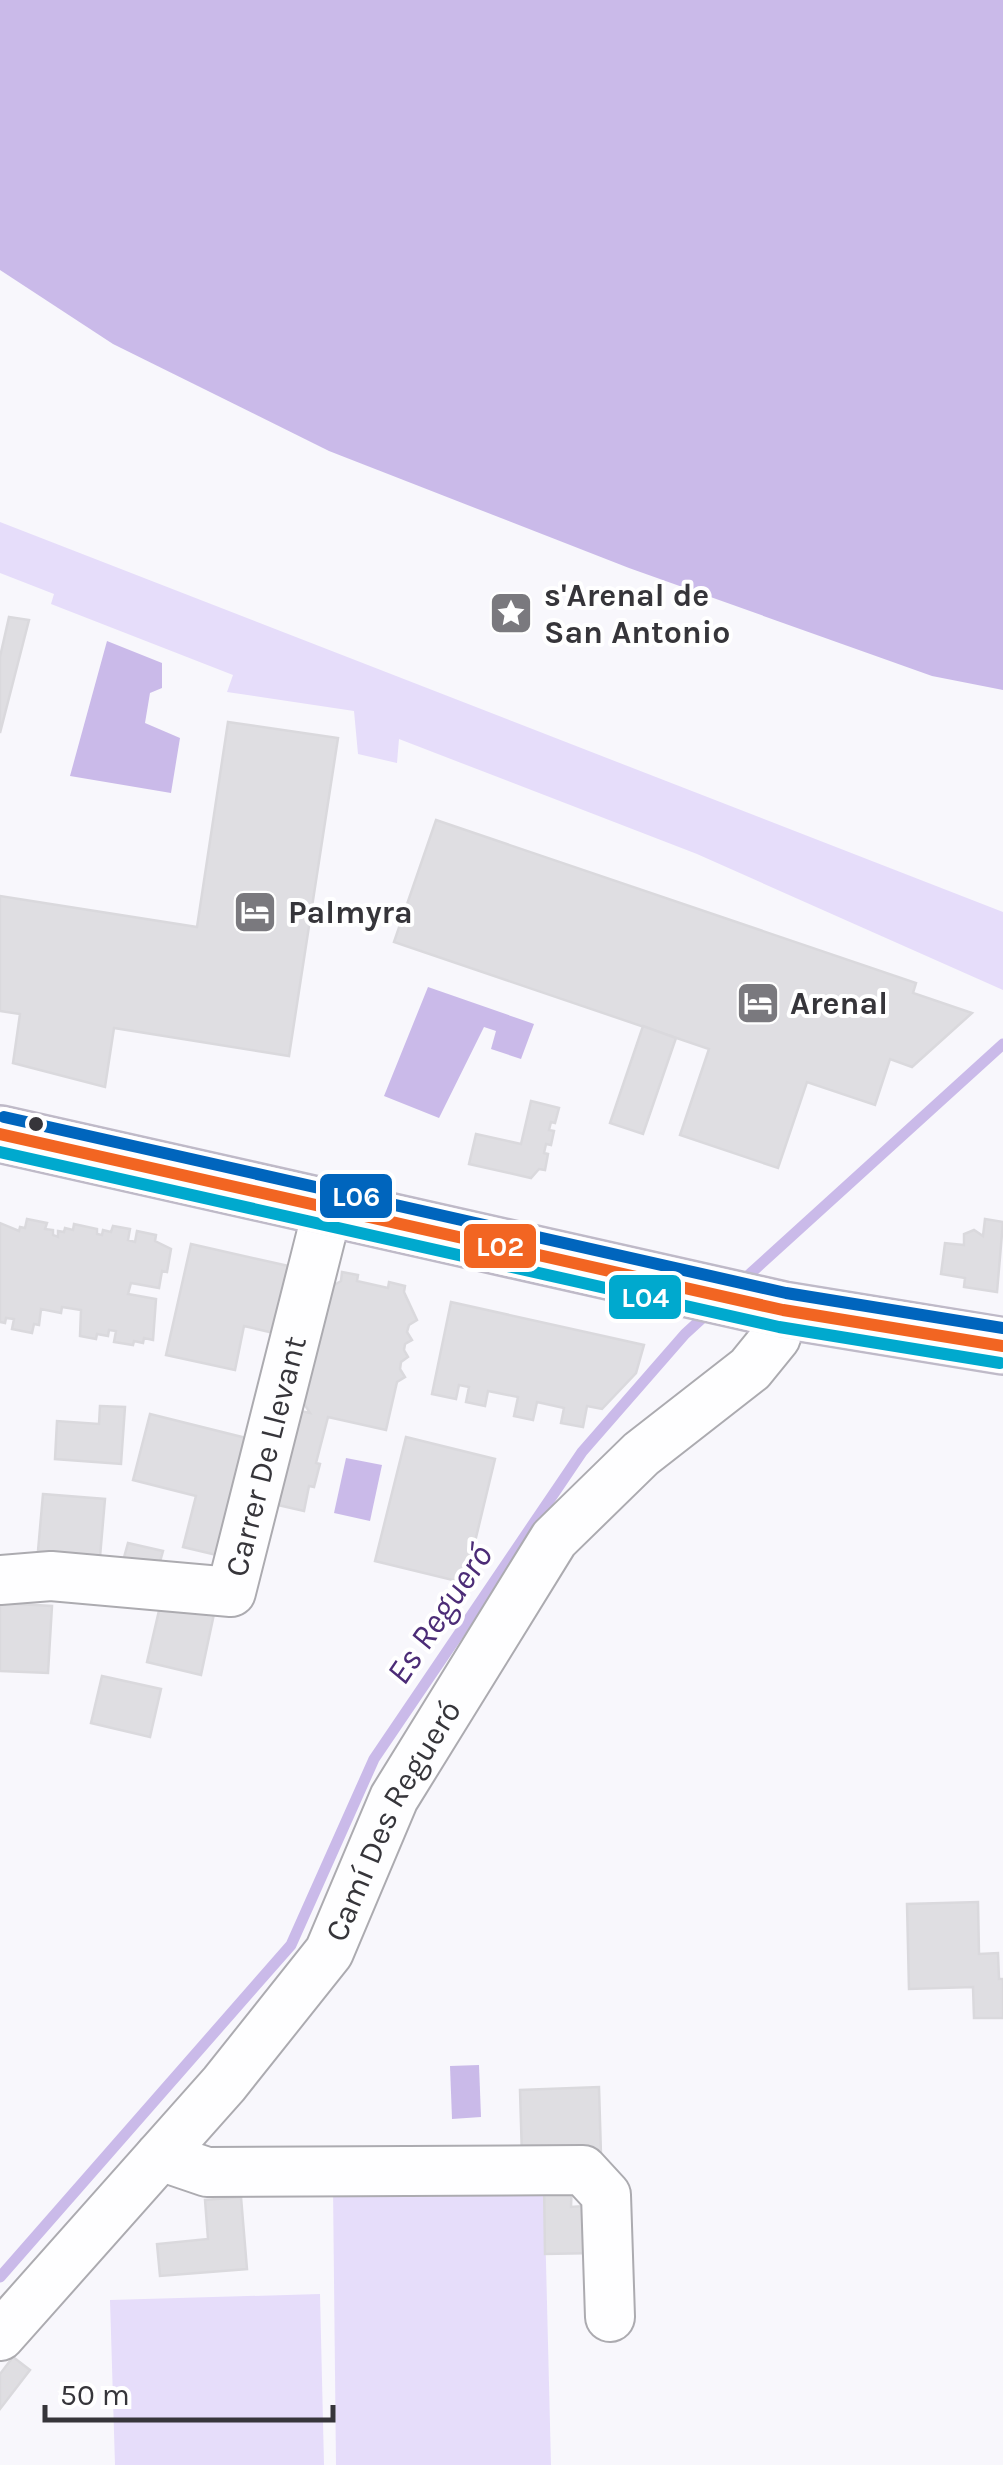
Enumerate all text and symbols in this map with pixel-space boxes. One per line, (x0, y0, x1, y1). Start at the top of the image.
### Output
place label: s'Arenal de San Antonio (544, 577, 730, 651)
place icon: s'Arenal de San Antonio (488, 590, 534, 636)
hotel icon: Palmyra (232, 889, 278, 935)
place label: Palmyra (288, 894, 413, 931)
hotel icon: Arenal (735, 980, 781, 1026)
place label: Arenal (790, 985, 888, 1022)
unlabelled marker (26, 1114, 46, 1134)
line badge: L06 (318, 1172, 394, 1220)
text: L06 (332, 1180, 380, 1213)
line badge: L02 (462, 1222, 538, 1270)
text: L02 (476, 1230, 524, 1263)
line badge: L04 (607, 1273, 683, 1321)
text: L04 (621, 1281, 669, 1314)
street label: Carrer De Llevant (218, 1332, 314, 1580)
water label: Es Regueró (378, 1537, 501, 1692)
street label: Camí Des Regueró (318, 1694, 469, 1947)
scale bar (45, 2360, 332, 2422)
text: 50 m (60, 2377, 130, 2413)

